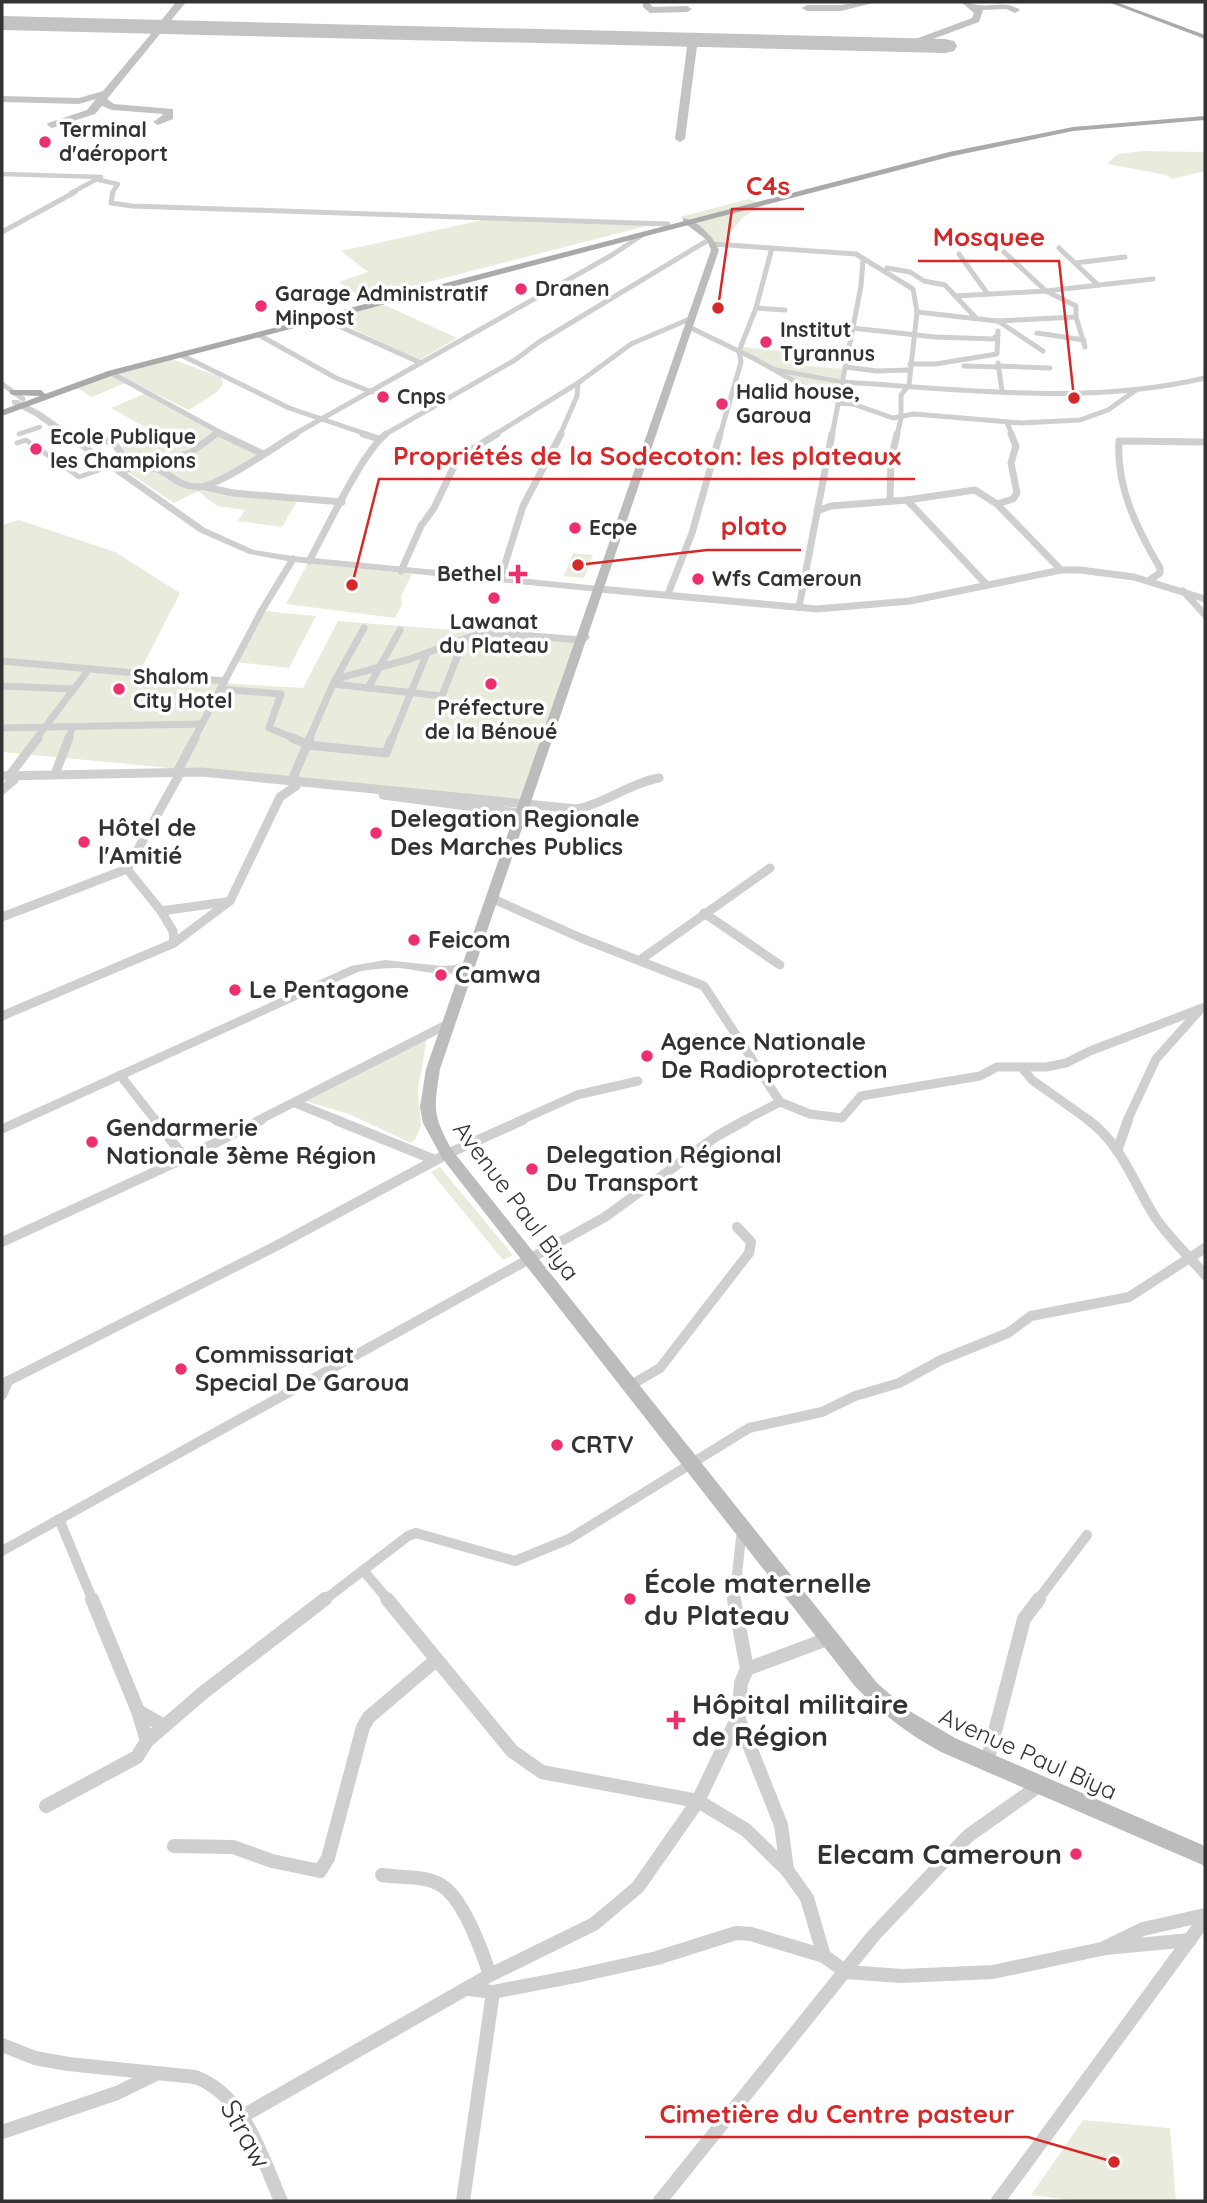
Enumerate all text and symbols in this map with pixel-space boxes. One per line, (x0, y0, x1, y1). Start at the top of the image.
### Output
place label: Terminal d'aéroport (59, 116, 168, 166)
marker: Terminal d'aéroport (37, 134, 53, 150)
callout: C4s (732, 162, 804, 209)
text: C4s (746, 169, 790, 202)
callout: Mosquee (918, 214, 1059, 261)
text: Mosquee (933, 220, 1045, 253)
place label: Dranen (535, 275, 610, 301)
place label: Garage Administratif Minpost (275, 280, 489, 330)
marker: Dranen (513, 281, 529, 297)
marker: Garage Administratif Minpost (253, 298, 269, 314)
place label: Institut Tyrannus (780, 316, 875, 366)
marker: Institut Tyrannus (758, 334, 774, 350)
place label: Halid house, Garoua (736, 378, 860, 428)
place label: Cnps (397, 383, 446, 409)
marker: Cnps (375, 389, 391, 405)
marker: Halid house, Garoua (714, 396, 730, 412)
place label: Ecole Publique les Champions (50, 423, 196, 473)
callout: Propriétés de la Sodecoton: les plateaux (379, 432, 915, 479)
text: Propriétés de la Sodecoton: les plateaux (393, 439, 901, 472)
marker: Ecole Publique les Champions (28, 441, 44, 457)
callout: plato (707, 503, 801, 550)
text: plato (721, 509, 787, 542)
place label: Ecpe (589, 514, 637, 540)
marker: Ecpe (567, 520, 583, 536)
place label: Bethel (437, 560, 502, 586)
marker: Bethel (508, 564, 528, 584)
place label: Wfs Cameroun (712, 565, 862, 591)
marker: Wfs Cameroun (690, 571, 706, 587)
marker: Lawanat du Plateau (486, 590, 502, 606)
place label: Lawanat du Plateau (439, 608, 549, 658)
place label: Shalom City Hotel (133, 663, 233, 713)
marker: Préfecture de la Bénoué (483, 676, 499, 692)
marker: Shalom City Hotel (111, 681, 127, 697)
place label: Préfecture de la Bénoué (425, 694, 557, 744)
place label: Delegation Regionale Des Marches Publics (390, 803, 640, 861)
place label: Hôtel de l'Amitié (98, 812, 197, 870)
marker: Delegation Regionale Des Marches Publics (368, 825, 384, 841)
marker: Hôtel de l'Amitié (76, 834, 92, 850)
place label: Feicom (428, 924, 511, 954)
marker: Feicom (406, 932, 422, 948)
place label: Camwa (455, 959, 541, 989)
marker: Camwa (433, 967, 449, 983)
place label: Le Pentagone (249, 974, 409, 1004)
marker: Le Pentagone (227, 982, 243, 998)
place label: Agence Nationale De Radioprotection (661, 1026, 888, 1084)
marker: Agence Nationale De Radioprotection (639, 1048, 655, 1064)
place label: Gendarmerie Nationale 3ème Région (106, 1112, 376, 1170)
street label: Avenue Paul Biya (447, 1115, 586, 1286)
marker: Gendarmerie Nationale 3ème Région (84, 1134, 100, 1150)
place label: Delegation Régional Du Transport (546, 1139, 782, 1197)
marker: Delegation Régional Du Transport (524, 1161, 540, 1177)
place label: Commissariat Special De Garoua (195, 1339, 409, 1397)
marker: Commissariat Special De Garoua (173, 1361, 189, 1377)
place label: CRTV (571, 1429, 634, 1459)
marker: CRTV (549, 1437, 565, 1453)
place label: École maternelle du Plateau (644, 1565, 872, 1632)
marker: École maternelle du Plateau (622, 1591, 638, 1607)
place label: Hôpital militaire de Région (692, 1686, 909, 1753)
street label: Avenue Paul Biya (935, 1700, 1122, 1806)
marker: Hôpital militaire de Région (666, 1710, 686, 1730)
place label: Elecam Cameroun (817, 1836, 1062, 1871)
marker: Elecam Cameroun (1068, 1846, 1084, 1862)
callout: Cimetière du Centre pasteur (645, 2090, 1028, 2137)
street label: Straw (213, 2093, 280, 2174)
text: Cimetière du Centre pasteur (659, 2097, 1015, 2130)

